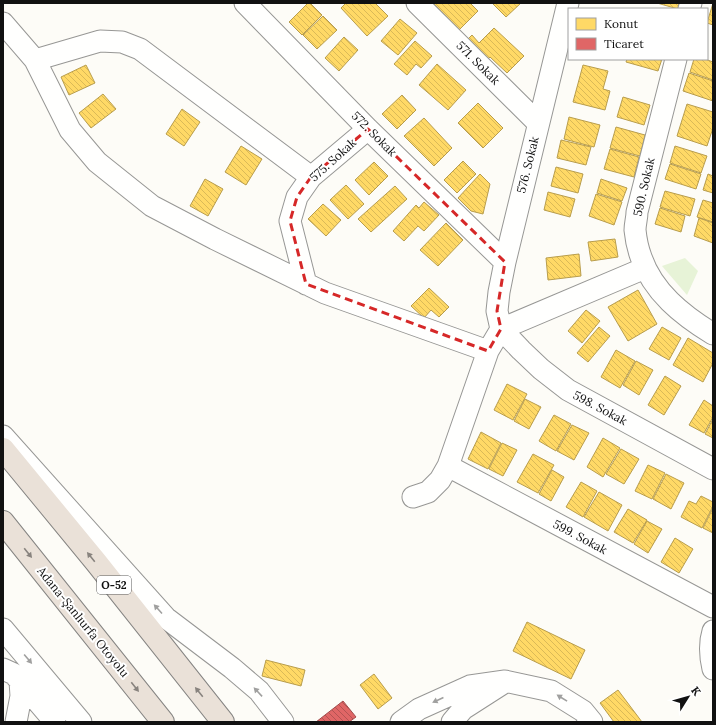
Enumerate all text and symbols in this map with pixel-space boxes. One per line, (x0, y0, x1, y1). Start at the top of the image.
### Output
legend (568, 8, 708, 60)
text: Konut (604, 16, 638, 31)
text: Ticaret (604, 36, 644, 51)
street label: 571. Sokak (453, 38, 504, 88)
street label: 572. Sokak (349, 108, 400, 160)
street label: 575. Sokak (306, 134, 360, 184)
street label: 576. Sokak (513, 134, 542, 195)
street label: 590. Sokak (629, 156, 658, 218)
street label: 598. Sokak (571, 387, 630, 428)
street label: 599. Sokak (551, 516, 610, 557)
one-way arrow (23, 547, 32, 558)
one-way arrow (87, 552, 96, 563)
street label: Adana-Şanlıurfa Otoyolu (34, 563, 132, 680)
road number: O-52 (97, 576, 131, 594)
one-way arrow (154, 604, 163, 614)
one-way arrow (24, 654, 33, 665)
north arrow (668, 677, 708, 717)
one-way arrow (131, 682, 139, 693)
text: K (688, 684, 704, 698)
one-way arrow (194, 686, 203, 697)
one-way arrow (253, 687, 263, 697)
one-way arrow (557, 694, 567, 702)
one-way arrow (432, 698, 444, 704)

